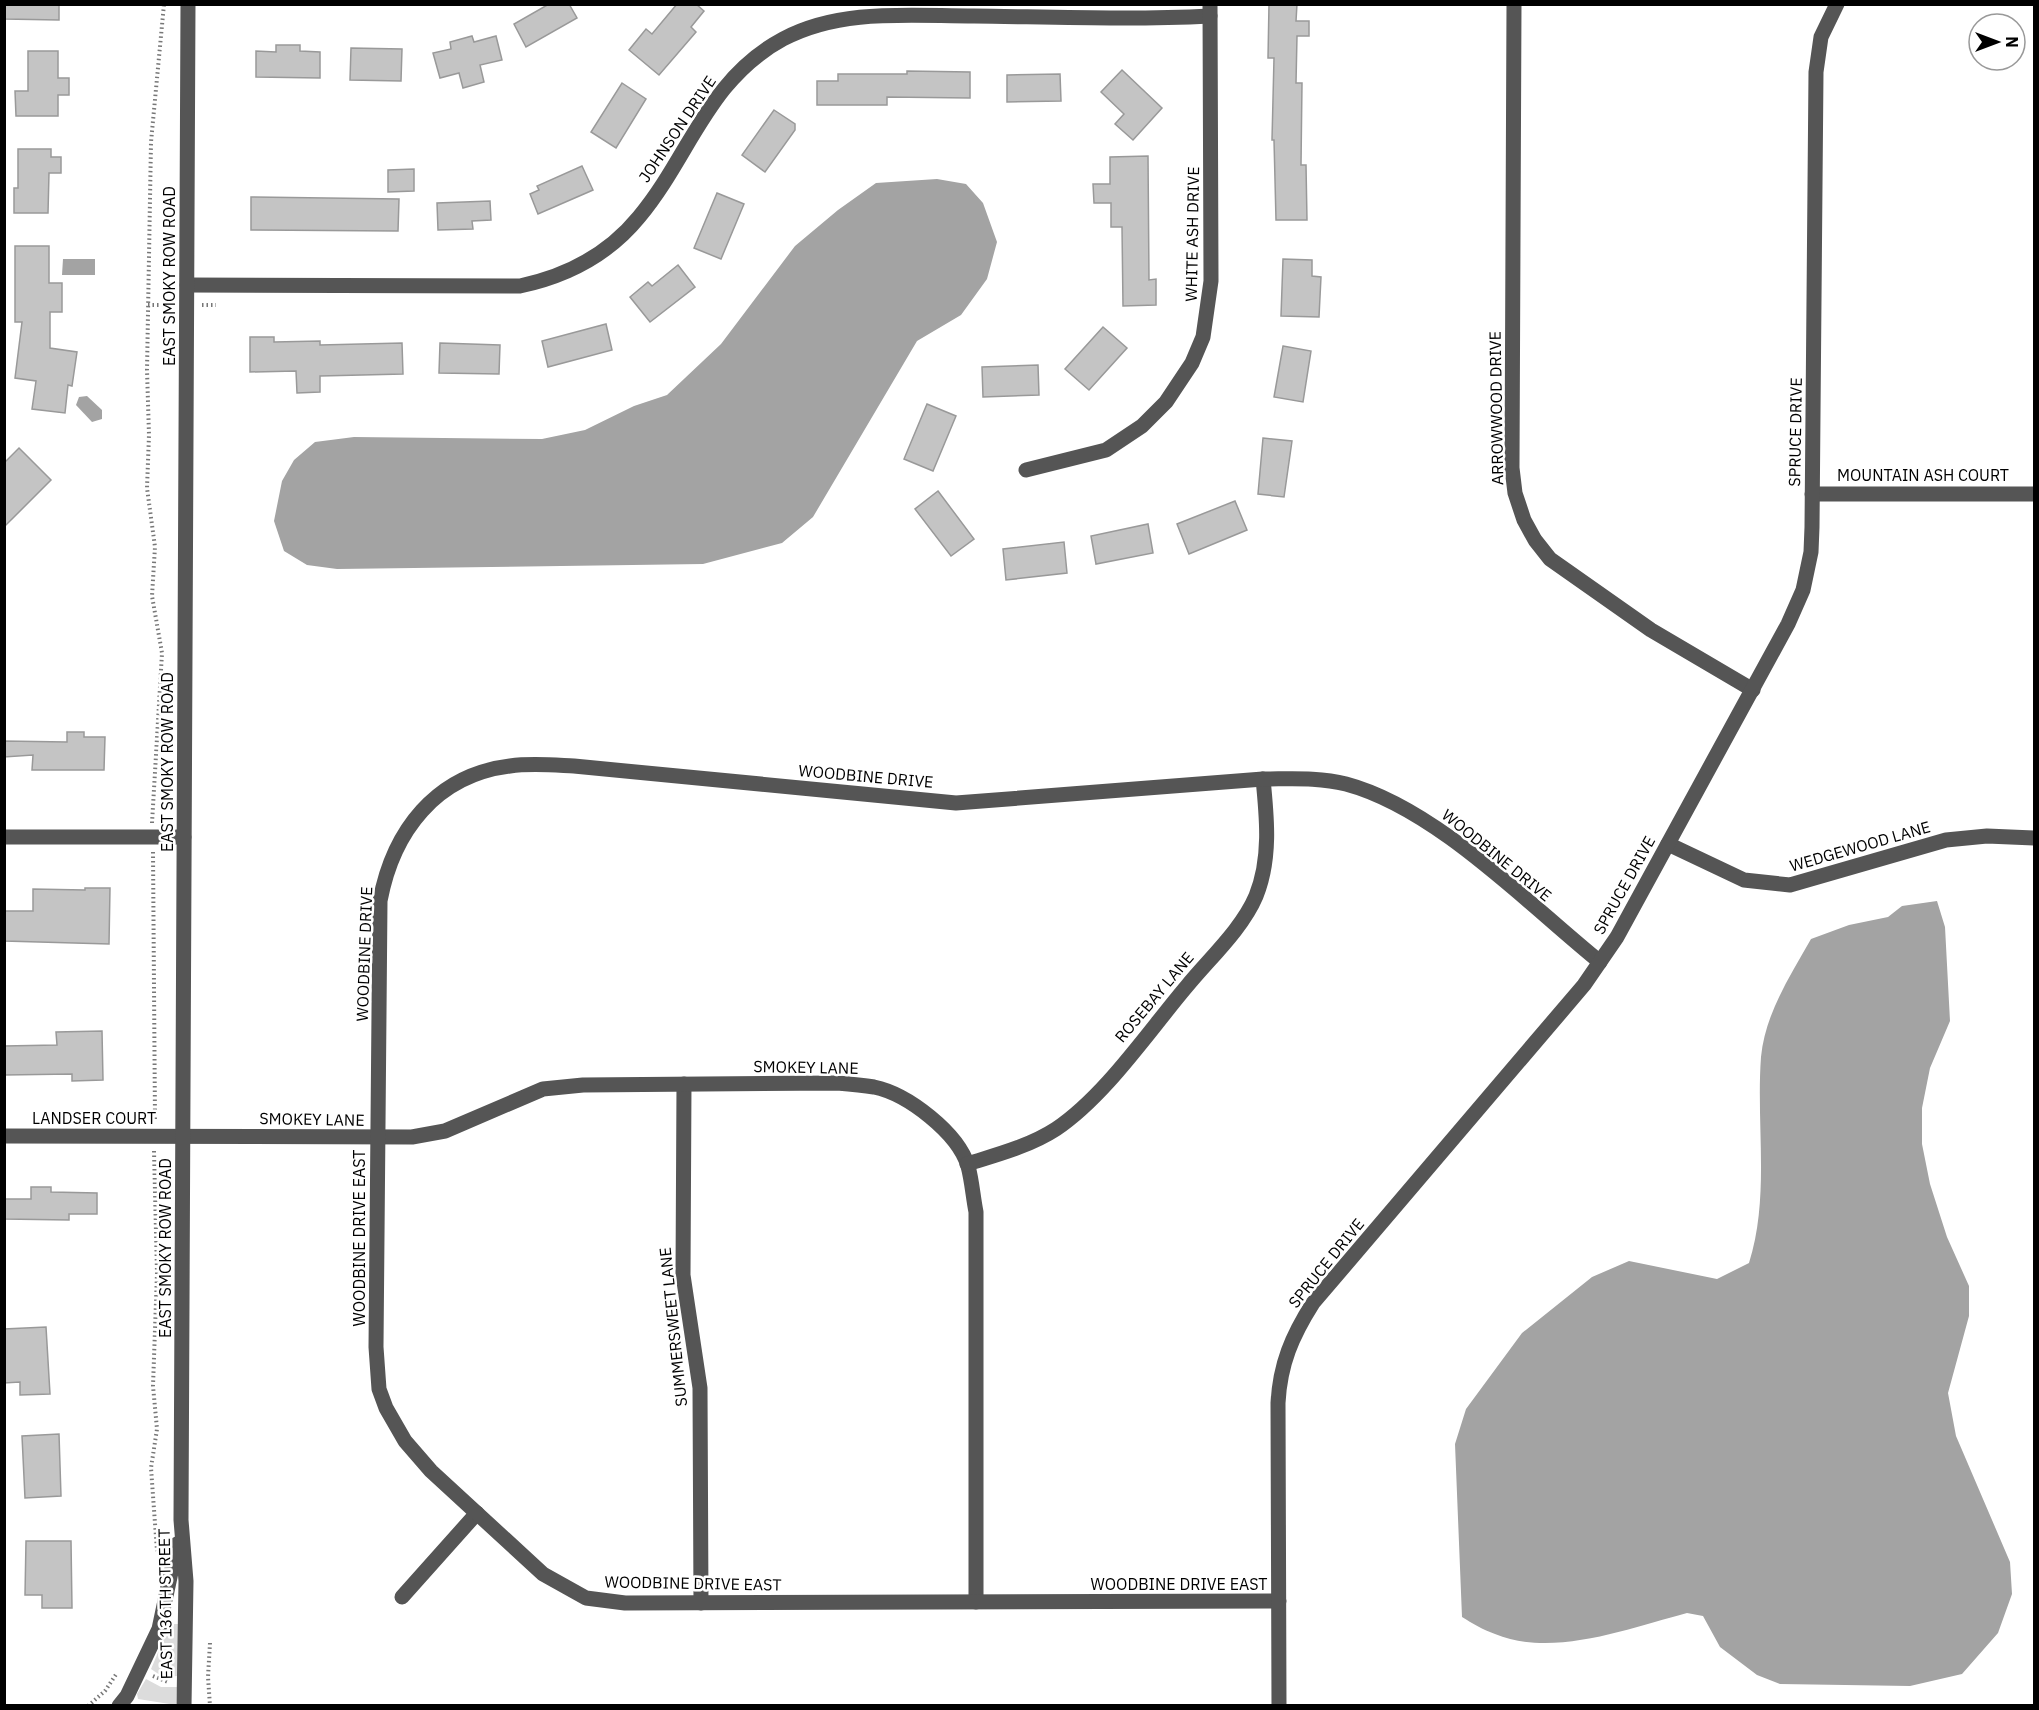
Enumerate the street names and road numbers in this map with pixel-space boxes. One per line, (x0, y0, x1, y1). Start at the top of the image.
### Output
street label: JOHNSON DRIVE (634, 72, 720, 186)
street label: WHITE ASH DRIVE (1181, 166, 1203, 302)
street label: EAST SMOKY ROW ROAD (159, 186, 179, 366)
street label: ARROWWOOD DRIVE (1485, 331, 1507, 485)
street label: SPRUCE DRIVE (1784, 377, 1806, 487)
street label: MOUNTAIN ASH COURT (1837, 465, 2009, 485)
street label: EAST SMOKY ROW ROAD (157, 672, 177, 852)
street label: WOODBINE DRIVE (798, 760, 934, 792)
street label: WOODBINE DRIVE (1438, 805, 1556, 905)
street label: WEDGEWOOD LANE (1787, 816, 1933, 876)
street label: SPRUCE DRIVE (1589, 832, 1659, 938)
street label: WOODBINE DRIVE (352, 886, 376, 1022)
street label: ROSEBAY LANE (1110, 948, 1198, 1046)
street label: SMOKEY LANE (753, 1056, 859, 1078)
street label: LANDSER COURT (32, 1108, 156, 1128)
street label: SMOKEY LANE (259, 1108, 365, 1130)
street label: WOODBINE DRIVE EAST (349, 1150, 369, 1326)
street label: EAST SMOKY ROW ROAD (155, 1158, 175, 1338)
street label: SPRUCE DRIVE (1284, 1214, 1368, 1312)
street label: SUMMERSWEET LANE (655, 1246, 691, 1408)
street label: EAST 136TH STREET (154, 1528, 176, 1680)
street label: WOODBINE DRIVE EAST (604, 1571, 782, 1595)
street label: WOODBINE DRIVE EAST (1091, 1574, 1267, 1594)

